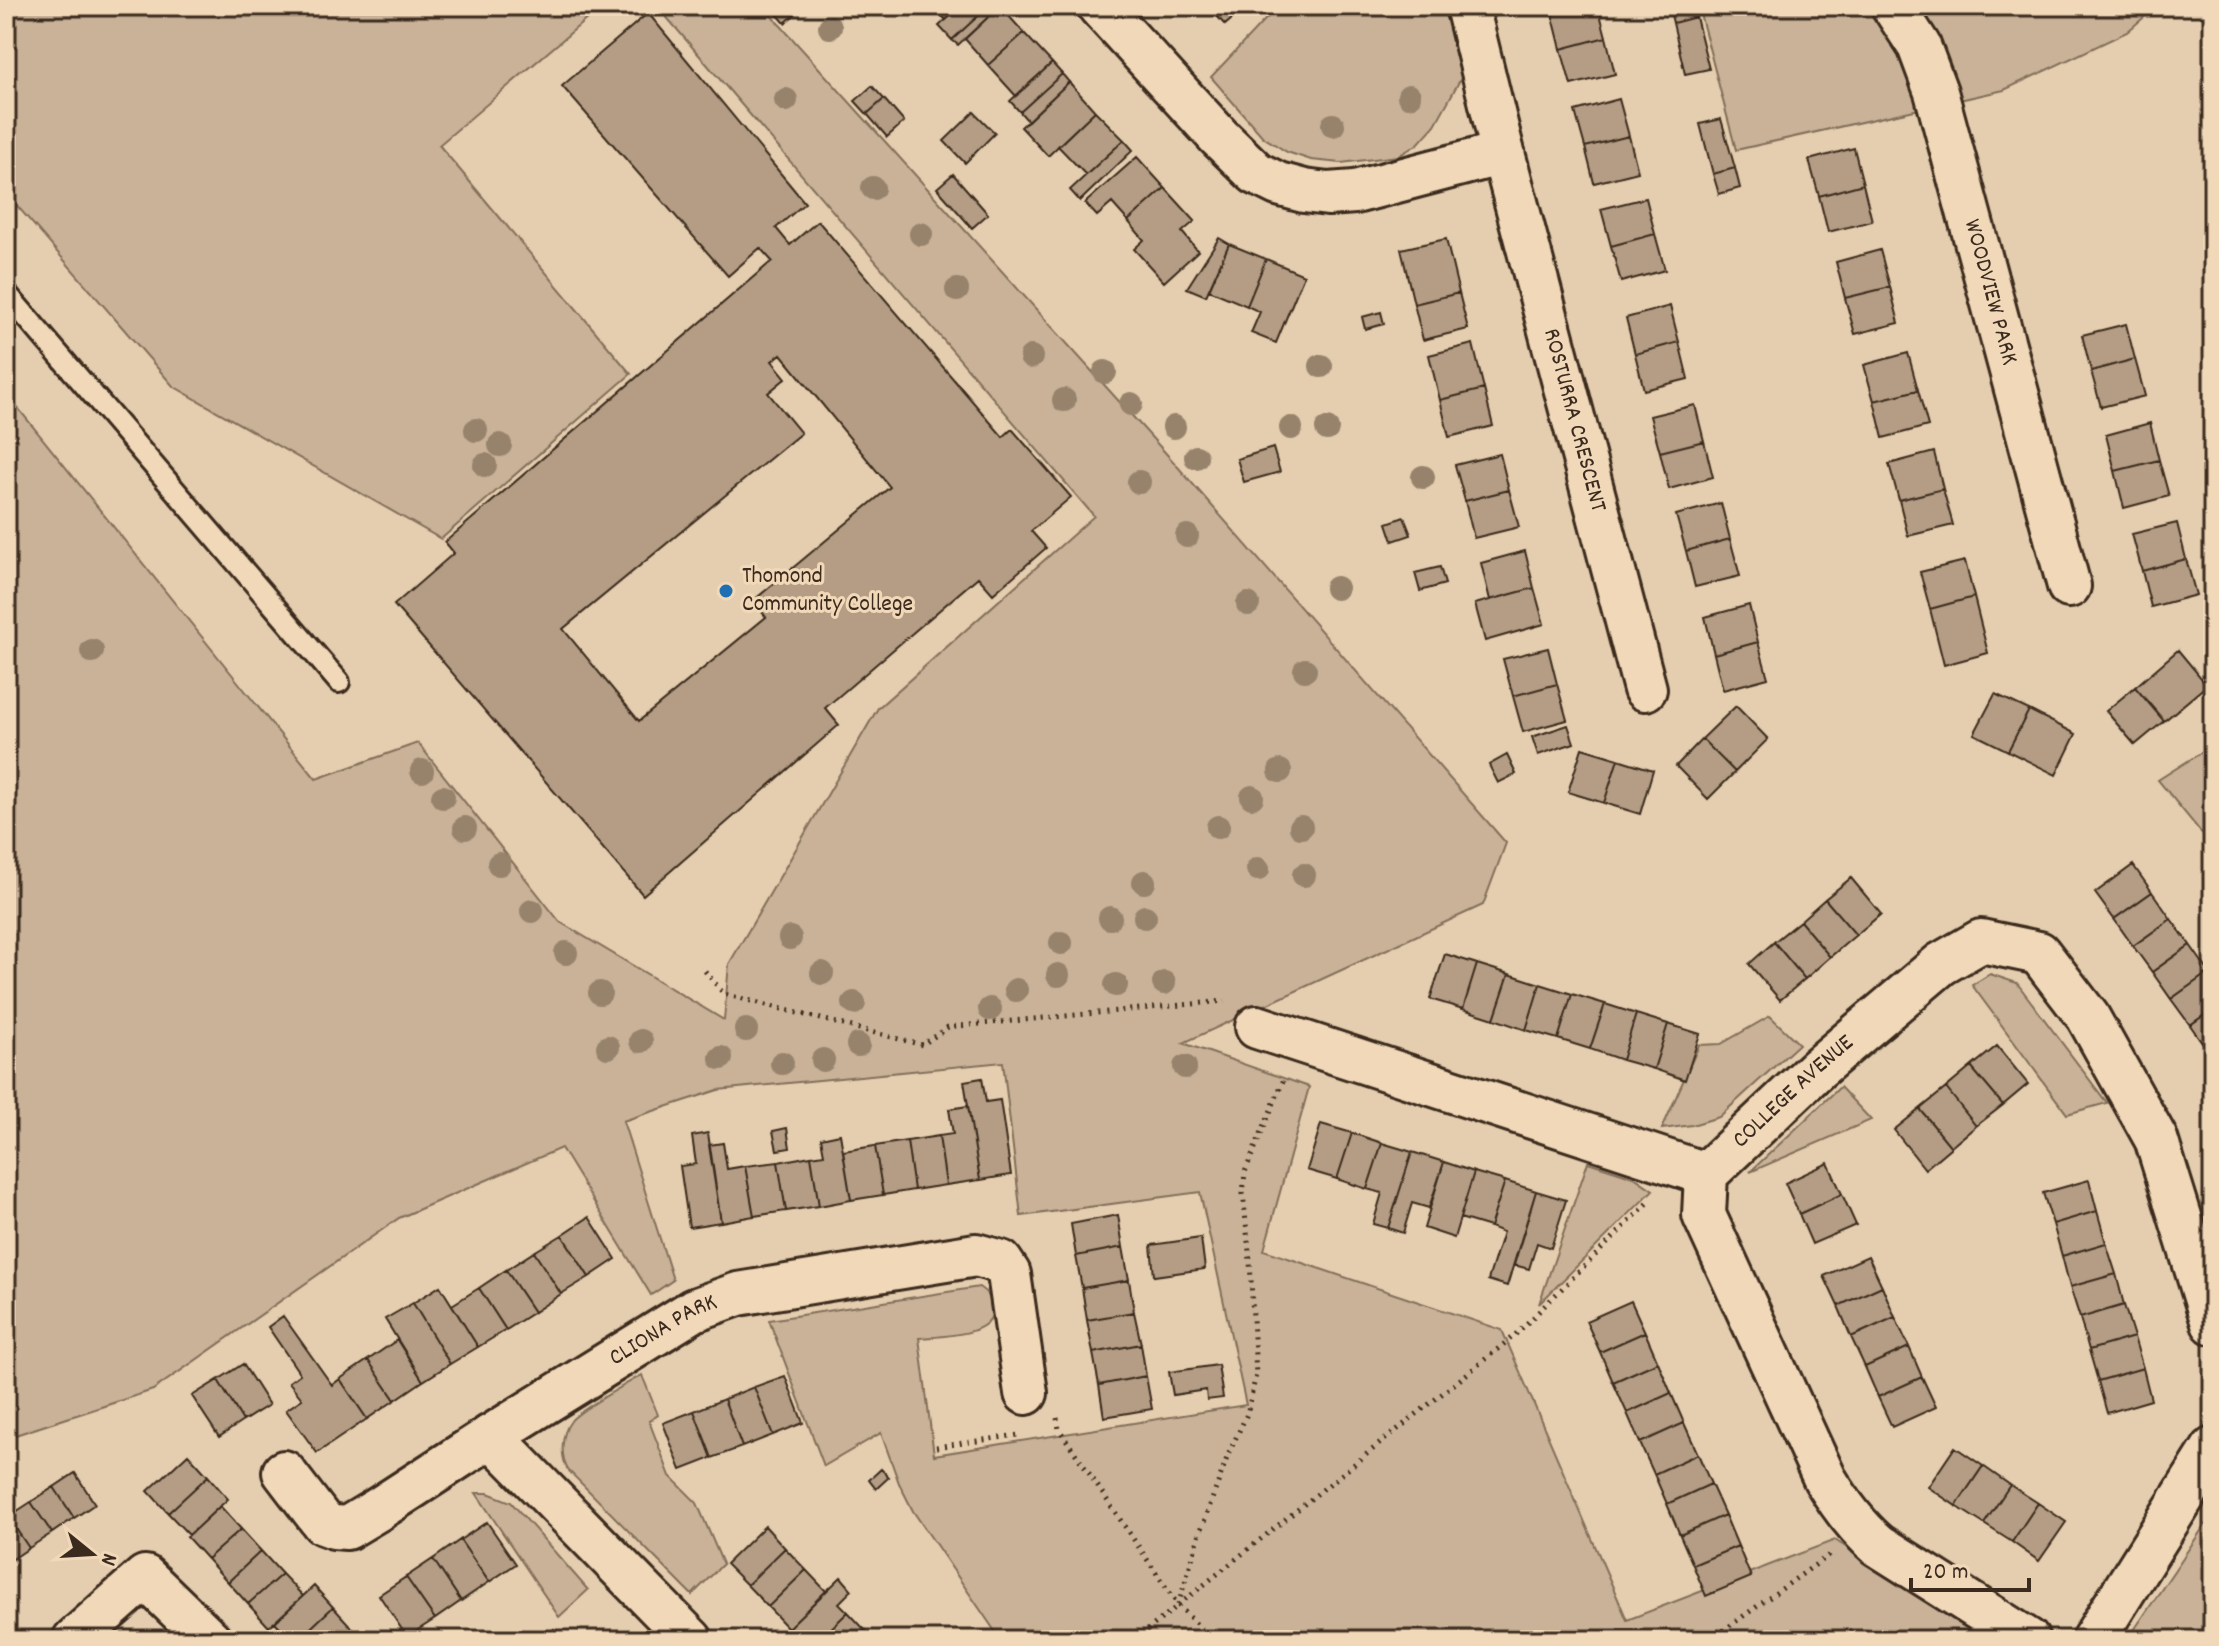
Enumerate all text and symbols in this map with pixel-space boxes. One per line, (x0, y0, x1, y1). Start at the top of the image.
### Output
street label: WOODVIEW PARK (1954, 215, 2026, 369)
street label: ROSTURRA CRESCENT (1533, 325, 1615, 516)
place label: Thomond Community College (742, 560, 913, 622)
marker: Thomond Community College (717, 582, 735, 600)
street label: COLLEGE AVENUE (1725, 1027, 1862, 1157)
street label: CLIONA PARK (603, 1286, 722, 1375)
north arrow (52, 1514, 132, 1594)
scale bar (1911, 1542, 2029, 1592)
text: N (91, 1549, 124, 1569)
text: 20 m (1923, 1556, 1969, 1590)

